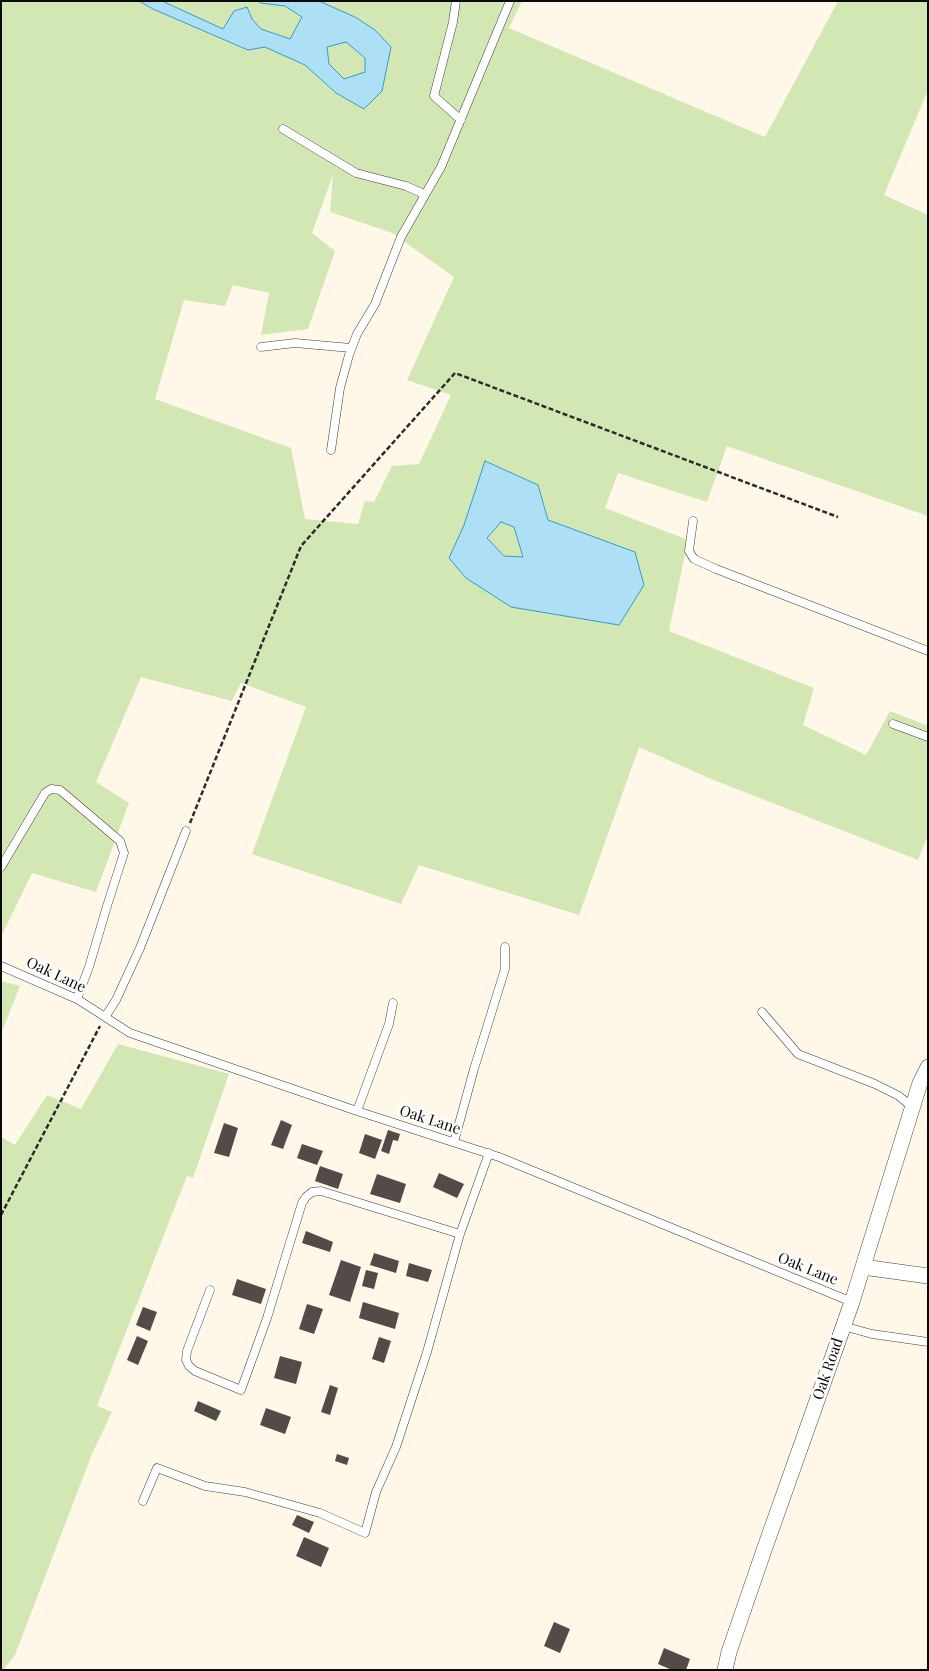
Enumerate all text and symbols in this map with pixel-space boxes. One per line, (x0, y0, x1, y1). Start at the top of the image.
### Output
street label: Oak Lane (23, 953, 89, 997)
street label: Oak Lane (397, 1102, 463, 1138)
street label: Oak Lane (775, 1249, 841, 1289)
street label: Oak Road (809, 1335, 847, 1403)

